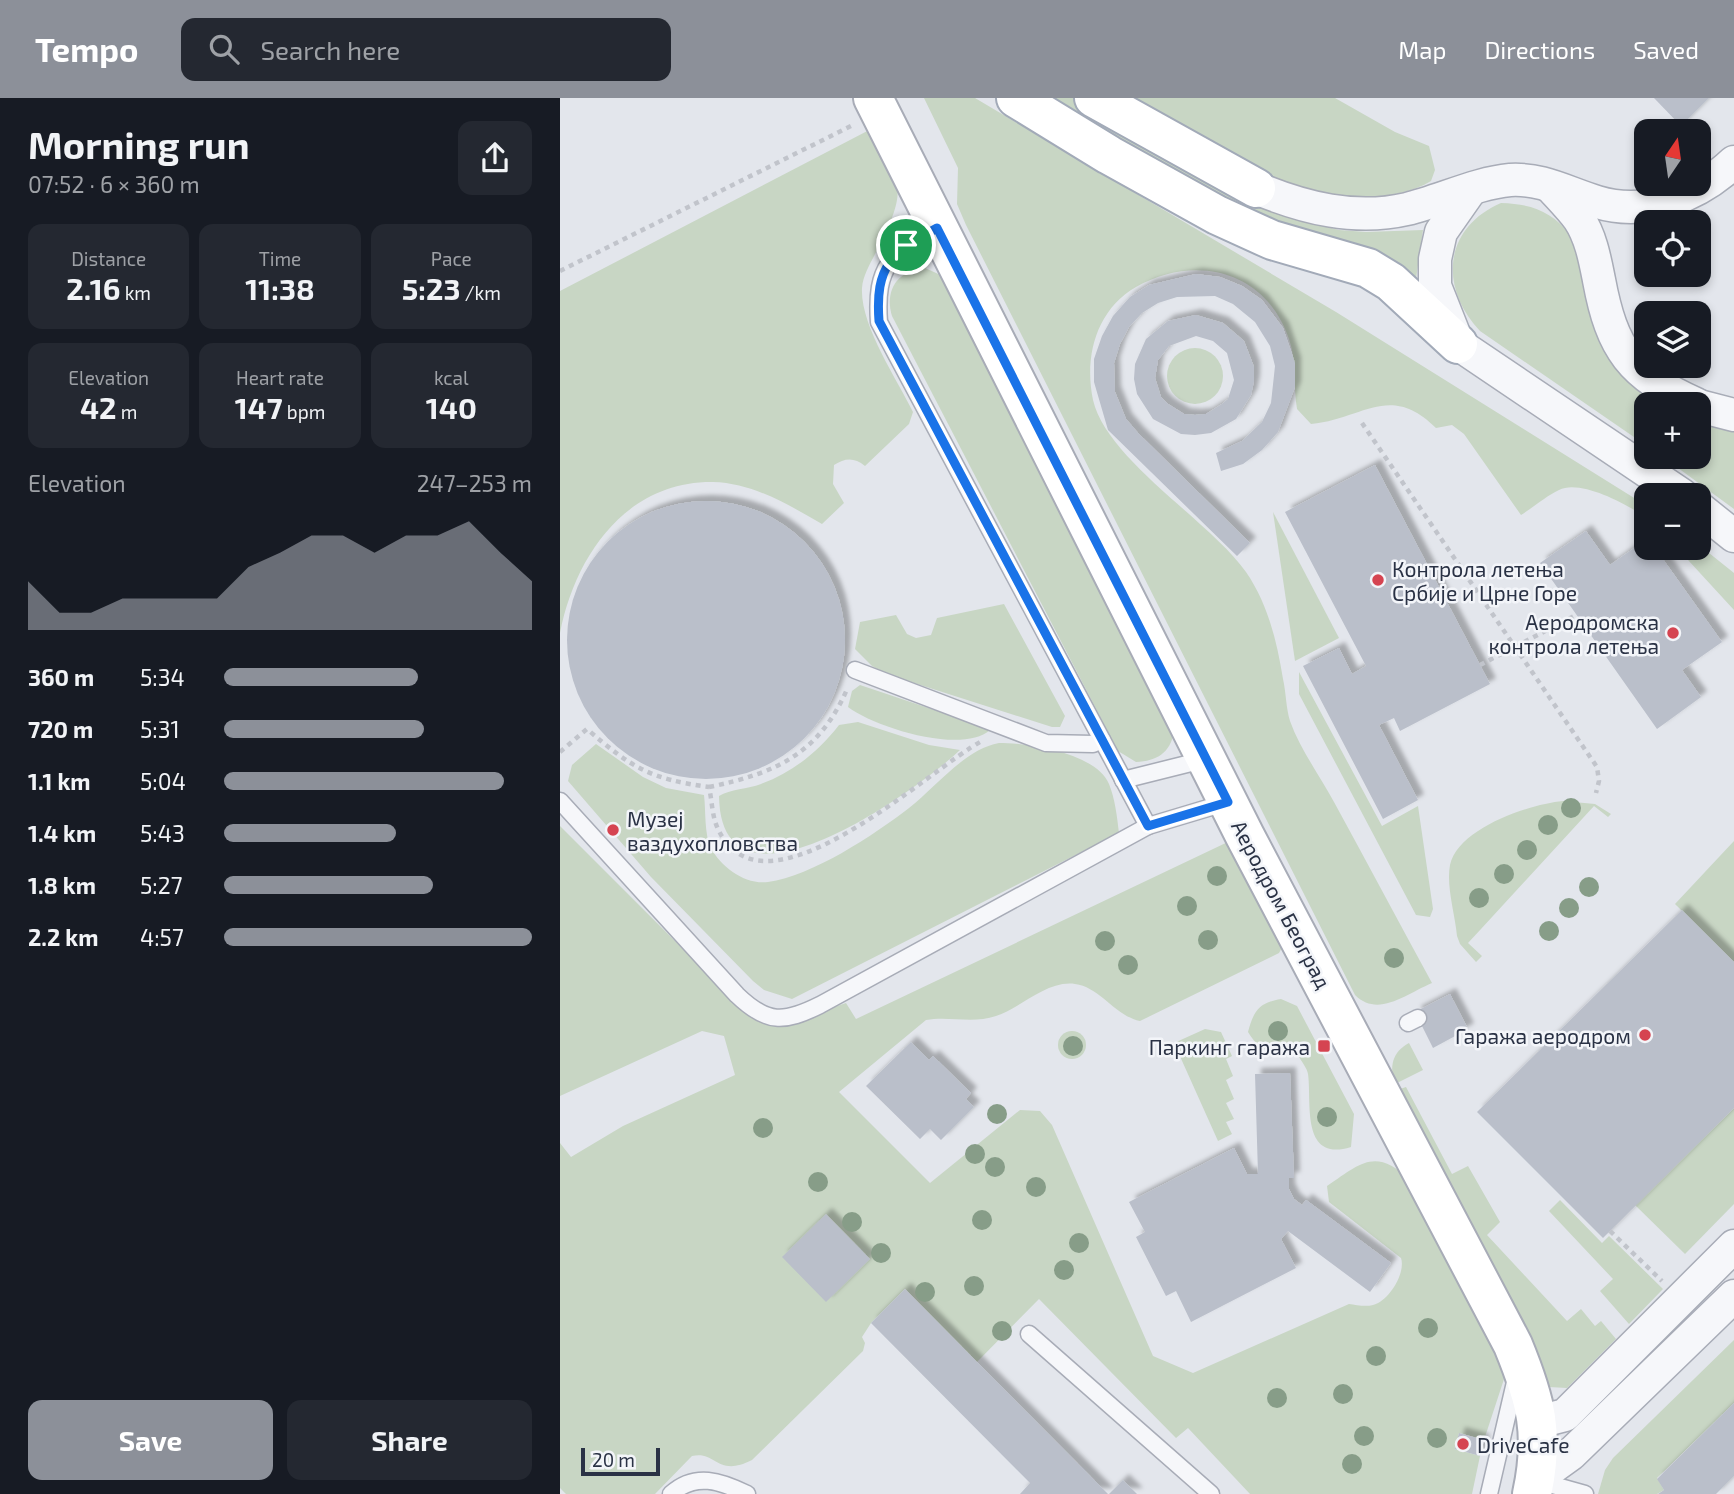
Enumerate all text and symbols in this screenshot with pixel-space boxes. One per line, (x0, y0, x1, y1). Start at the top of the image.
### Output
search box (181, 18, 671, 81)
text: Tempo (35, 29, 139, 69)
icon: search (205, 30, 243, 68)
text: Search here (261, 34, 400, 65)
text: Map (1398, 35, 1446, 64)
text: Directions (1484, 35, 1595, 64)
text: Saved (1633, 35, 1699, 64)
north arrow (1634, 119, 1712, 196)
map controls (1634, 119, 1711, 560)
text: Morning run (28, 121, 249, 167)
button: share (458, 121, 532, 195)
text: 07:52 · 6 × 360 m (28, 170, 200, 198)
button: locate (1634, 210, 1711, 287)
pin (876, 215, 936, 275)
icon: arrive (887, 226, 925, 264)
text: Distance (71, 247, 146, 270)
text: Time (259, 247, 301, 270)
text: Pace (431, 247, 472, 270)
text: 2.16 (66, 270, 120, 306)
text: 11:38 (245, 270, 315, 306)
text: 5:23 (402, 270, 460, 306)
text: km (120, 281, 151, 304)
text: /km (460, 281, 501, 304)
button: layers (1634, 301, 1711, 378)
text: Elevation (68, 366, 149, 389)
text: Heart rate (236, 366, 324, 389)
text: kcal (434, 366, 469, 389)
text: 42 (80, 389, 116, 425)
text: 147 (235, 389, 283, 425)
text: 140 (426, 389, 477, 425)
button: + (1634, 392, 1711, 469)
text: m (116, 400, 137, 423)
text: bpm (283, 400, 325, 423)
text: Elevation (28, 469, 126, 497)
text: 247–253 m (417, 469, 532, 497)
button: − (1634, 483, 1711, 560)
place label: Контрола летења Србије и Црне Горе (1392, 556, 1577, 606)
marker: Контрола летења Србије и Црне Горе (1370, 572, 1386, 588)
place label: Аеродромска контрола летења (1488, 609, 1659, 658)
marker: Аеродромска контрола летења (1665, 625, 1681, 641)
text: 360 m (28, 663, 94, 691)
text: 5:34 (140, 663, 185, 691)
text: 720 m (28, 715, 93, 743)
text: 5:31 (140, 715, 180, 743)
text: 1.1 km (28, 767, 91, 795)
text: 5:04 (140, 767, 186, 795)
place label: Музеј ваздухопловства (627, 806, 798, 856)
street label: Аеродром Београд (1227, 816, 1337, 992)
text: 1.4 km (28, 819, 96, 847)
text: 5:43 (140, 819, 185, 847)
marker: Музеј ваздухопловства (605, 822, 621, 838)
text: 1.8 km (28, 871, 96, 899)
text: 5:27 (140, 871, 182, 899)
text: 2.2 km (28, 923, 98, 951)
text: 4:57 (140, 923, 184, 951)
place label: Гаража аеродром (1455, 1023, 1631, 1048)
marker: Гаража аеродром (1637, 1027, 1653, 1043)
place label: Паркинг гаража (1149, 1034, 1310, 1059)
marker: Паркинг гаража (1316, 1038, 1332, 1054)
button: Save (28, 1400, 273, 1480)
button: Share (287, 1400, 532, 1480)
place label: DriveCafe (1477, 1432, 1569, 1457)
marker: DriveCafe (1455, 1436, 1471, 1452)
scale bar (581, 1445, 660, 1477)
text: 20 m (592, 1448, 635, 1471)

